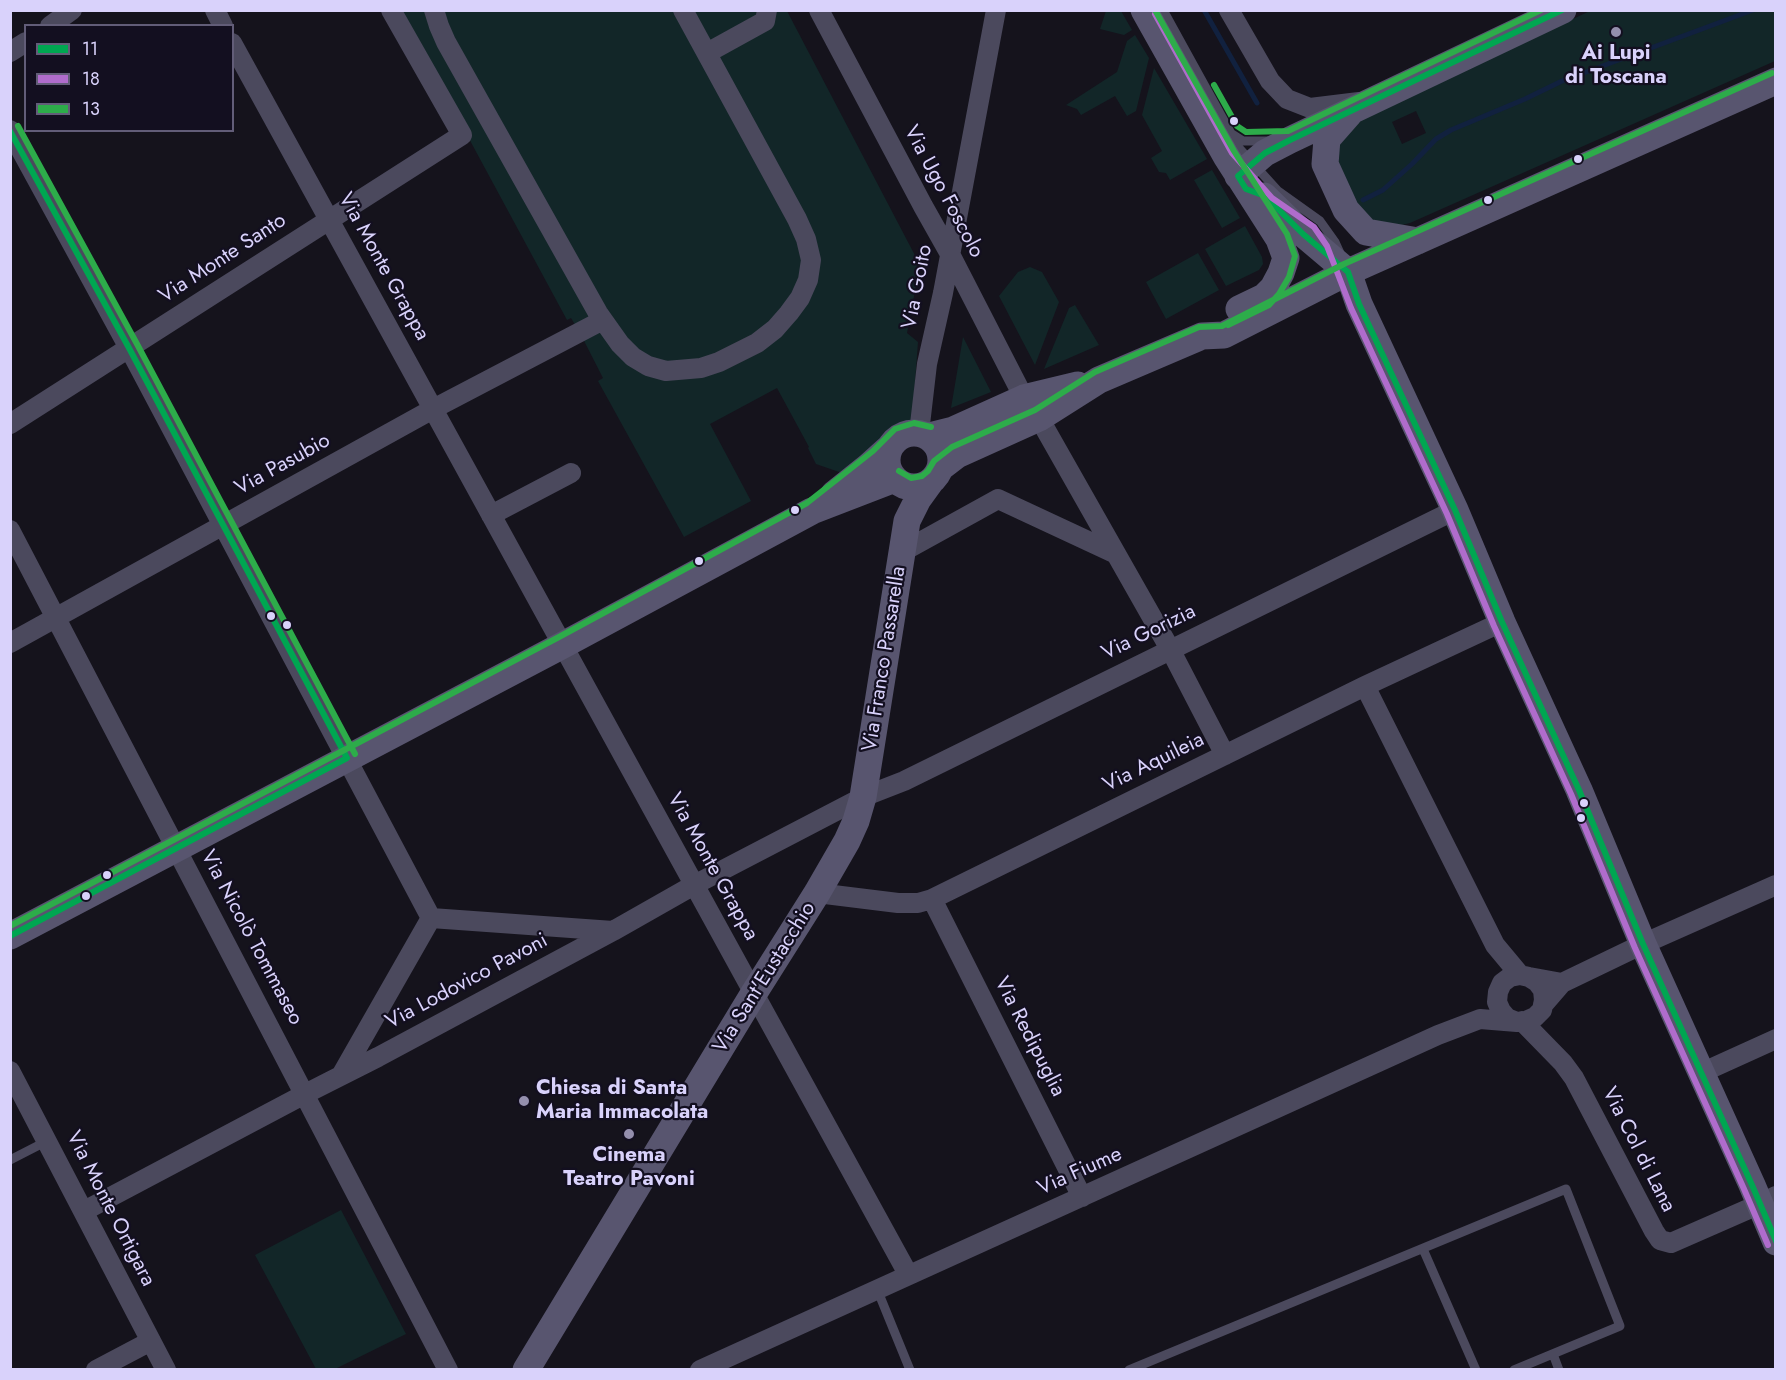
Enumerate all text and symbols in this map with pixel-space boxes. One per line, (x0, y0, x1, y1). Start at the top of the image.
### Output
legend (24, 24, 234, 132)
marker: Ai Lupi di Toscana (1609, 25, 1623, 39)
text: 11 (82, 36, 98, 62)
place label: Ai Lupi di Toscana (1565, 41, 1667, 91)
text: 18 (82, 66, 100, 92)
text: 13 (82, 96, 100, 122)
unlabelled marker (1228, 115, 1240, 127)
street label: Via Ugo Foscolo (898, 122, 988, 262)
unlabelled marker (1572, 153, 1584, 165)
street label: Via Monte Grappa (332, 189, 434, 345)
unlabelled marker (1482, 194, 1494, 206)
street label: Via Monte Santo (155, 209, 291, 309)
street label: Via Goito (897, 243, 939, 331)
street label: Via Pasubio (231, 429, 335, 501)
unlabelled marker (789, 504, 801, 516)
unlabelled marker (693, 555, 705, 567)
street label: Via Franco Passarella (858, 564, 912, 754)
street label: Via Gorizia (1098, 599, 1200, 667)
unlabelled marker (265, 610, 277, 622)
unlabelled marker (281, 619, 293, 631)
street label: Via Aquileia (1099, 728, 1209, 798)
street label: Via Monte Grappa (661, 789, 763, 945)
unlabelled marker (1578, 797, 1590, 809)
unlabelled marker (1575, 812, 1587, 824)
street label: Via Nicolò Tommaseo (194, 846, 308, 1030)
unlabelled marker (101, 869, 113, 881)
unlabelled marker (80, 890, 92, 902)
street label: Via Sant'Eustacchio (708, 898, 822, 1058)
street label: Via Lodovico Pavoni (382, 929, 552, 1035)
street label: Via Redipuglia (988, 973, 1070, 1101)
place label: Chiesa di Santa Maria Immacolata (536, 1076, 708, 1126)
street label: Via Col di Lana (1596, 1083, 1680, 1217)
marker: Chiesa di Santa Maria Immacolata (517, 1094, 531, 1108)
street label: Via Monte Ortigara (60, 1127, 160, 1291)
marker: Cinema Teatro Pavoni (622, 1127, 636, 1141)
street label: Via Fiume (1034, 1142, 1126, 1202)
place label: Cinema Teatro Pavoni (563, 1143, 695, 1193)

